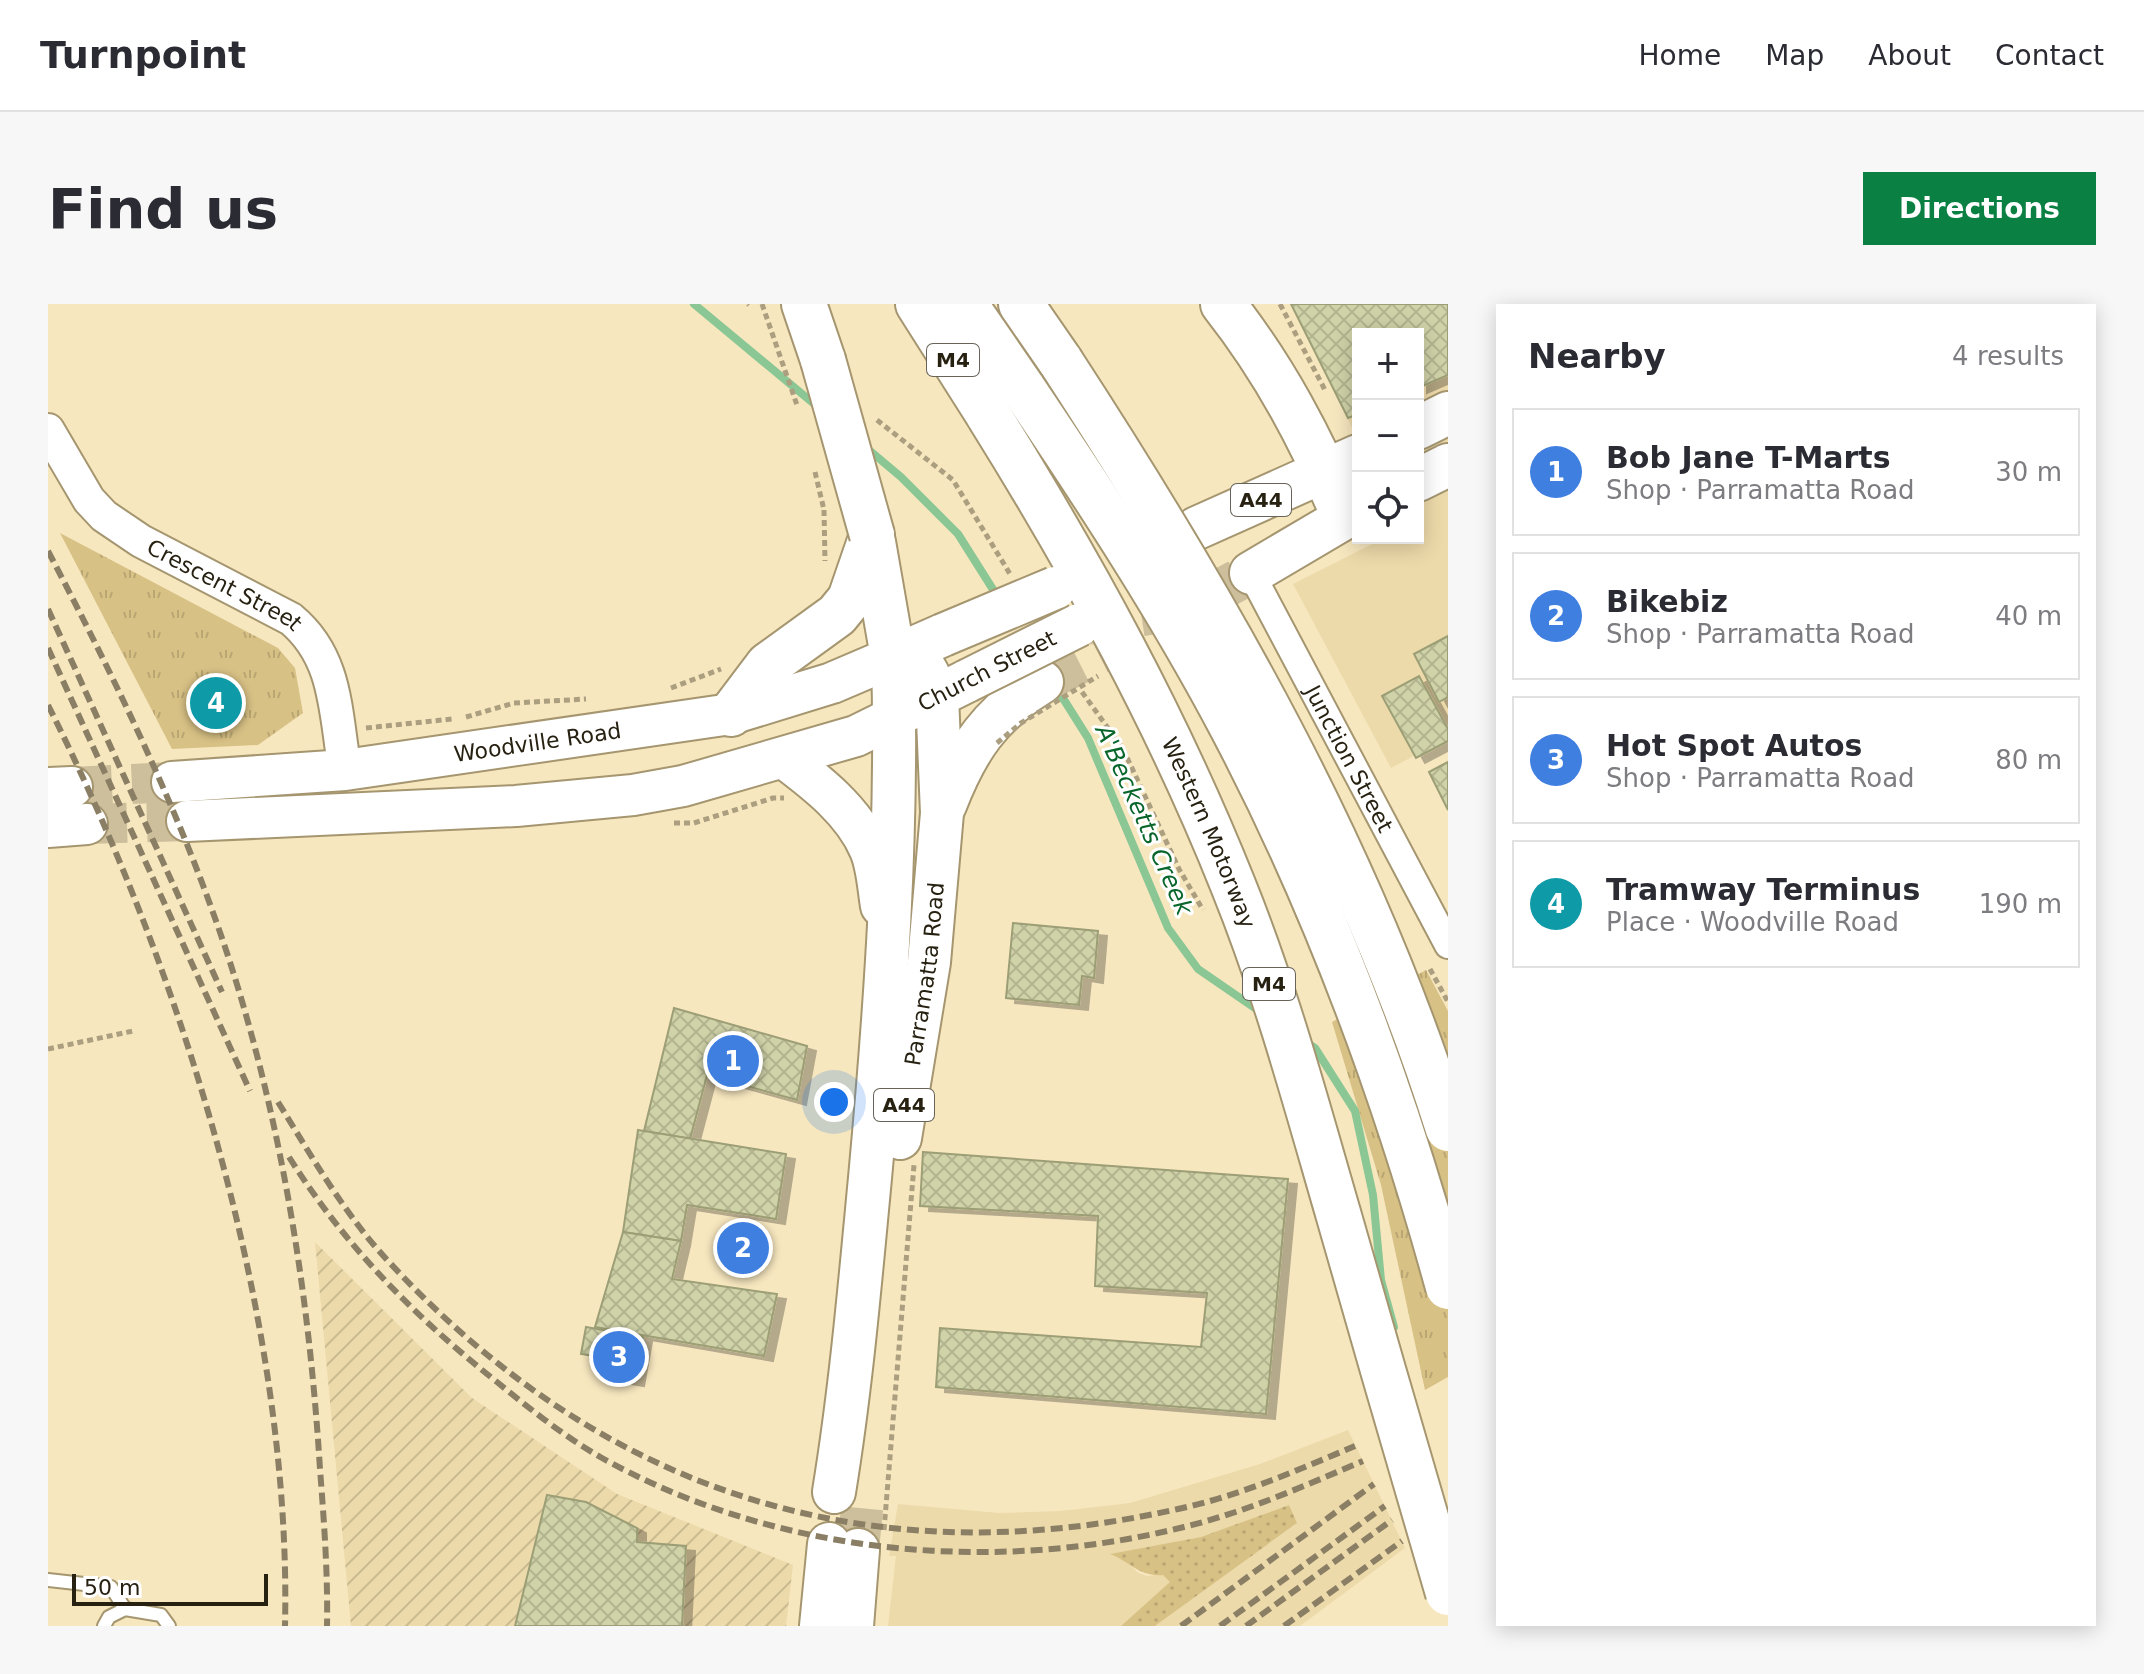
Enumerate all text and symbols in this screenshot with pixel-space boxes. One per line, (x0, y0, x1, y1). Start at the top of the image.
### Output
text: Turnpoint (40, 33, 246, 77)
text: Home (1638, 39, 1721, 72)
text: Map (1765, 39, 1824, 72)
text: About (1868, 39, 1951, 72)
text: Contact (1995, 39, 2104, 72)
button: Directions (1863, 172, 2096, 245)
text: Find us (48, 176, 278, 241)
map controls (1352, 328, 1424, 544)
button: + (1352, 328, 1424, 400)
text: Nearby (1528, 336, 1666, 376)
text: 4 results (1952, 341, 2064, 371)
road number: M4 (927, 344, 979, 376)
button: − (1352, 400, 1424, 472)
text: Bob Jane T-Marts (1606, 440, 1891, 475)
text: 1 (1547, 457, 1565, 487)
text: 30 m (1995, 457, 2062, 487)
button: locate (1352, 472, 1424, 544)
text: Shop · Parramatta Road (1606, 475, 1915, 505)
road number: A44 (1231, 484, 1291, 516)
street label: Crescent Street (143, 534, 308, 636)
text: Bikebiz (1606, 584, 1728, 619)
text: 2 (1547, 601, 1565, 631)
text: 40 m (1995, 601, 2062, 631)
text: Shop · Parramatta Road (1606, 619, 1915, 649)
street label: Church Street (914, 625, 1061, 717)
pin: 4 (190, 673, 242, 733)
street label: Junction Street (1299, 679, 1399, 837)
street label: Woodville Road (452, 718, 623, 767)
water label: A'Becketts Creek (1089, 719, 1199, 920)
text: Hot Spot Autos (1606, 728, 1862, 763)
street label: Western Motorway (1157, 733, 1261, 932)
text: 3 (1547, 745, 1565, 775)
text: 80 m (1995, 745, 2062, 775)
text: Shop · Parramatta Road (1606, 763, 1915, 793)
text: Tramway Terminus (1606, 872, 1920, 907)
street label: Parramatta Road (900, 881, 948, 1067)
text: 4 (1547, 889, 1565, 919)
text: 190 m (1979, 889, 2062, 919)
text: Place · Woodville Road (1606, 907, 1899, 937)
road number: M4 (1243, 968, 1295, 1000)
pin: 1 (707, 1031, 759, 1091)
your location (814, 1082, 854, 1122)
road number: A44 (874, 1089, 934, 1121)
pin: 2 (717, 1218, 769, 1278)
pin: 3 (593, 1327, 645, 1387)
scale bar (72, 1570, 268, 1606)
text: 50 m (84, 1575, 140, 1600)

